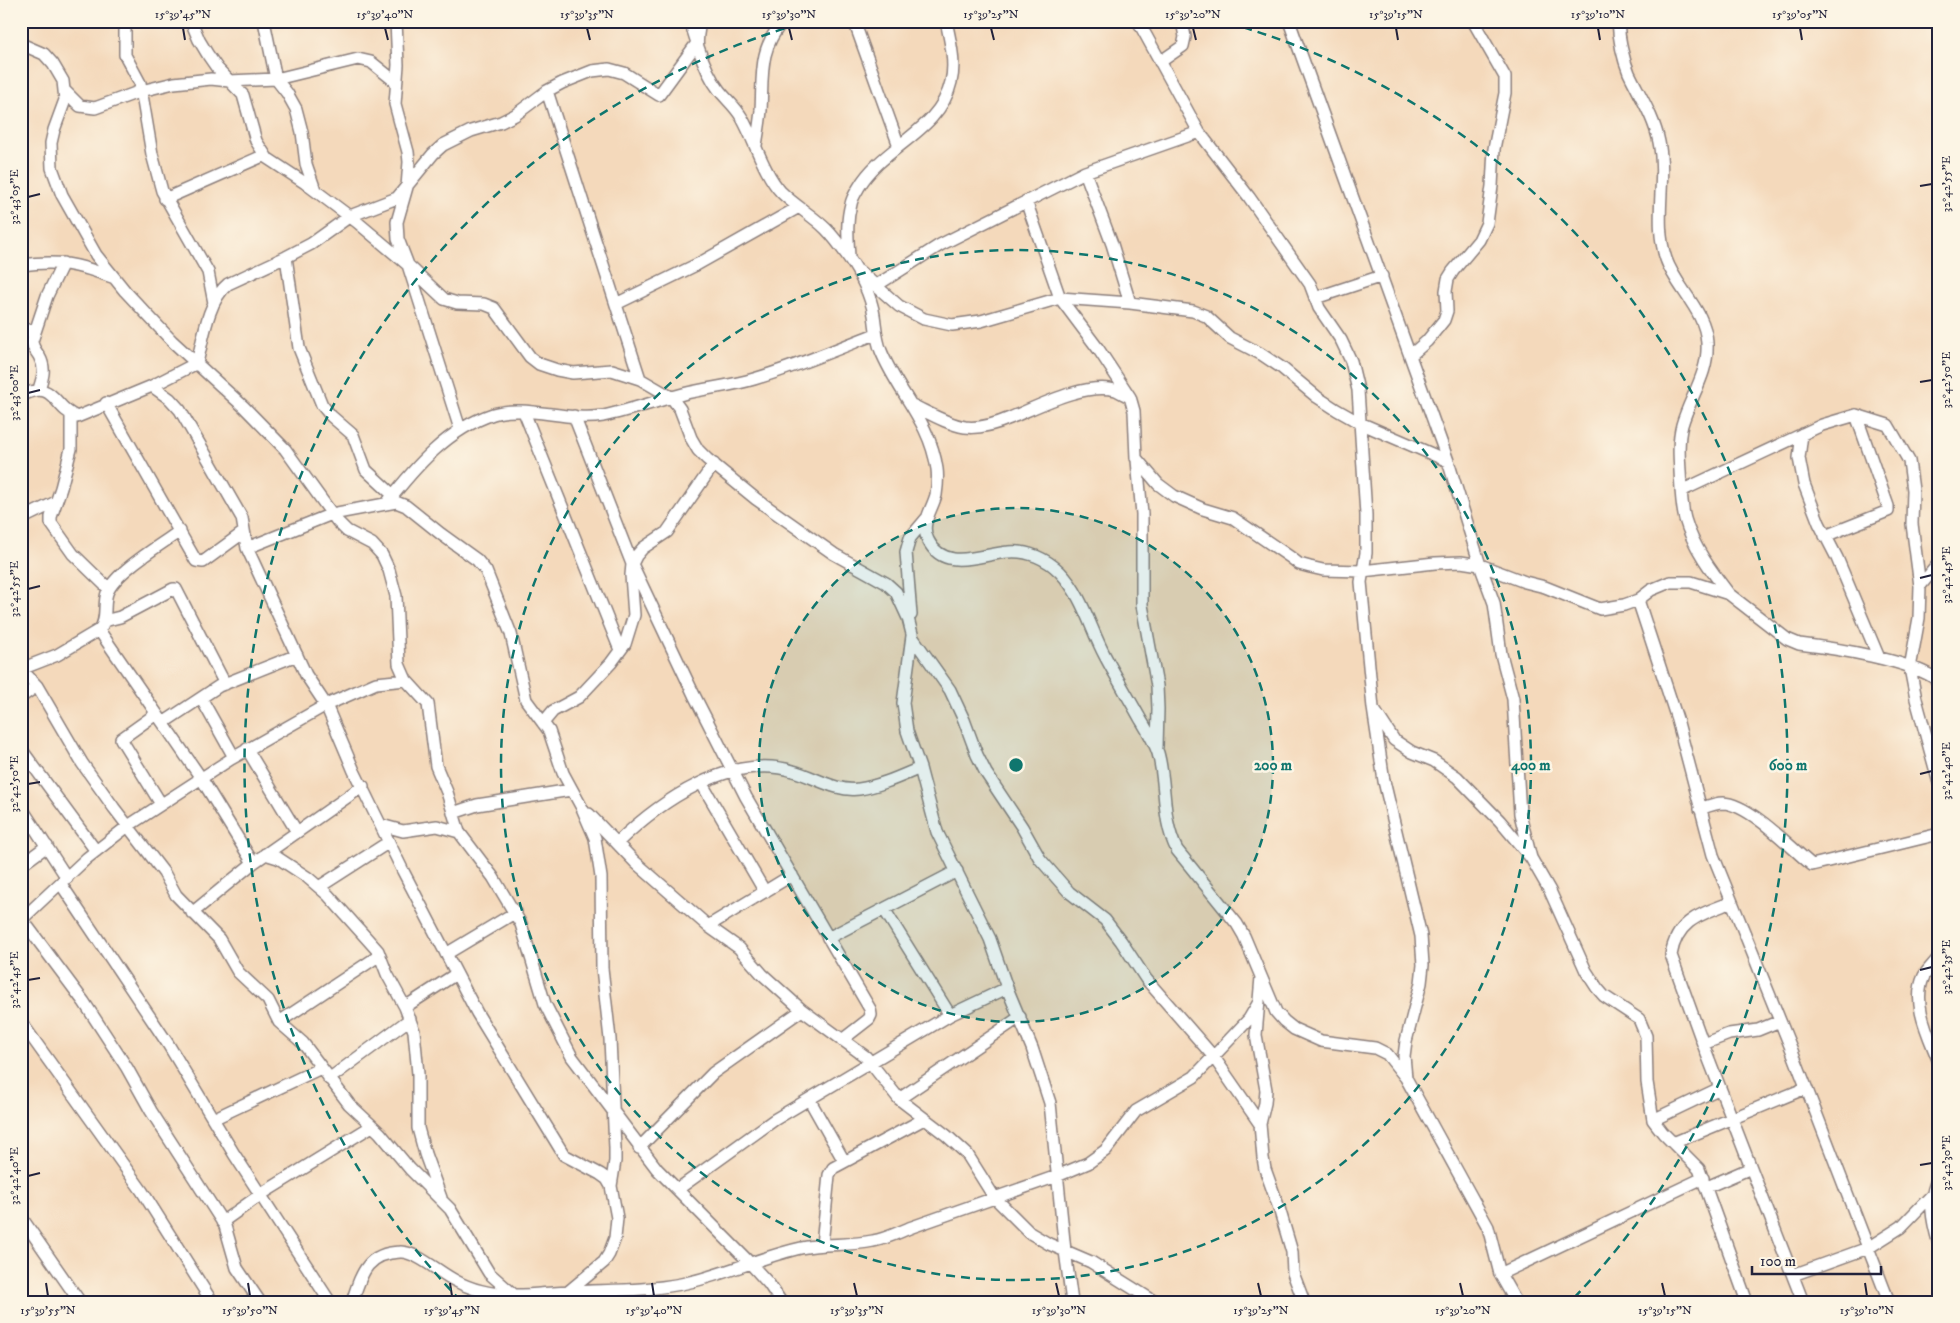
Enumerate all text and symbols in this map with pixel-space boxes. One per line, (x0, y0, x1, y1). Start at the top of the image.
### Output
text: 15°39'45"N (155, 7, 211, 22)
text: 15°39'40"N (357, 7, 414, 22)
text: 15°39'35"N (560, 7, 614, 22)
text: 15°39'30"N (762, 7, 816, 22)
text: 15°39'25"N (963, 7, 1019, 22)
text: 15°39'20"N (1165, 7, 1221, 22)
text: 15°39'15"N (1369, 7, 1423, 22)
text: 15°39'10"N (1571, 7, 1625, 22)
text: 15°39'05"N (1772, 7, 1828, 22)
text: 32°42'55"E (1939, 155, 1954, 212)
text: 32°43'05"E (7, 169, 22, 225)
text: 32°42'50"E (1939, 351, 1954, 408)
text: 32°43'00"E (7, 364, 22, 421)
text: 32°42'45"E (1939, 546, 1954, 604)
text: 32°42'55"E (7, 560, 22, 617)
text: 32°42'40"E (1939, 742, 1954, 800)
text: 32°42'50"E (7, 755, 22, 812)
centre of rings (1007, 756, 1025, 774)
text: 200 m (1254, 756, 1293, 775)
text: 400 m (1510, 756, 1551, 775)
text: 600 m (1769, 756, 1808, 775)
text: 32°42'35"E (1939, 939, 1954, 994)
text: 32°42'45"E (7, 951, 22, 1009)
text: 32°42'30"E (1939, 1135, 1954, 1191)
text: 32°42'40"E (7, 1147, 22, 1205)
scale bar (1752, 1243, 1881, 1275)
text: 100 m (1760, 1252, 1796, 1271)
text: 15°39'55"N (20, 1303, 76, 1318)
text: 15°39'50"N (222, 1303, 278, 1318)
text: 15°39'45"N (424, 1303, 480, 1318)
text: 15°39'40"N (626, 1303, 683, 1318)
text: 15°39'35"N (830, 1303, 884, 1318)
text: 15°39'30"N (1032, 1303, 1086, 1318)
text: 15°39'25"N (1233, 1303, 1289, 1318)
text: 15°39'20"N (1435, 1303, 1491, 1318)
text: 15°39'15"N (1638, 1303, 1692, 1318)
text: 15°39'10"N (1840, 1303, 1894, 1318)

